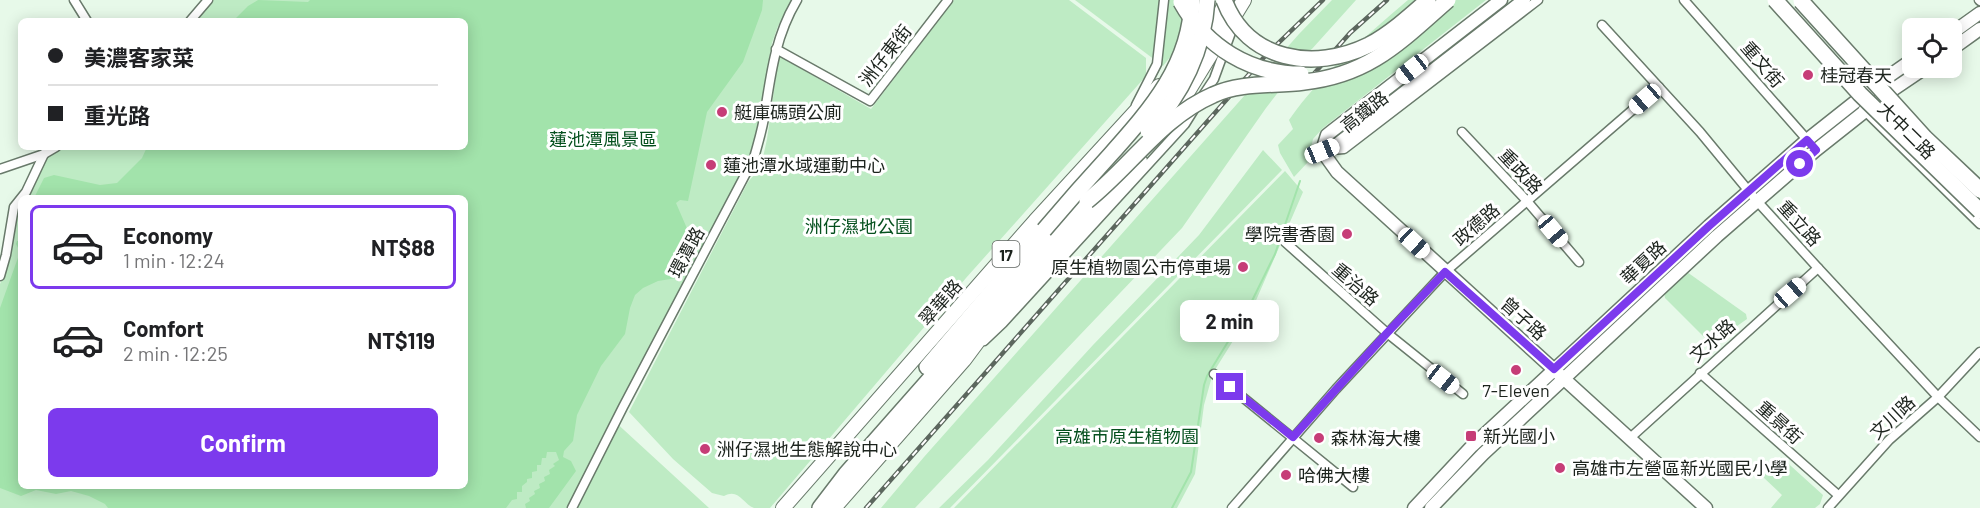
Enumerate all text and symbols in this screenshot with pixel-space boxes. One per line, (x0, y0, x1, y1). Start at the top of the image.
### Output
map controls (1902, 18, 1962, 78)
button: locate (1902, 18, 1962, 78)
street label: 洲仔東街 (854, 20, 916, 90)
street label: 重文街 (1737, 36, 1789, 92)
text: 美濃客家菜 (84, 44, 194, 70)
car (1392, 51, 1432, 87)
place label: 桂冠春天 (1820, 64, 1892, 86)
marker: 桂冠春天 (1801, 68, 1815, 82)
car (1626, 80, 1664, 118)
street label: 高鐵路 (1336, 86, 1392, 136)
street label: 大中二路 (1874, 97, 1940, 163)
place label: 艇庫碼頭公廁 (734, 101, 842, 123)
text: 重光路 (84, 102, 150, 128)
marker: 艇庫碼頭公廁 (715, 105, 729, 119)
park label: 蓮池潭風景區 (549, 128, 657, 150)
car (1302, 136, 1342, 166)
street label: 重政路 (1495, 144, 1547, 198)
route start (1786, 150, 1813, 177)
place label: 蓮池潭水域運動中心 (723, 154, 885, 176)
marker: 蓮池潭水域運動中心 (704, 158, 718, 172)
street label: 重立路 (1774, 196, 1826, 250)
street label: 政德路 (1448, 198, 1504, 250)
car (1535, 211, 1571, 251)
park label: 洲仔濕地公園 (805, 215, 913, 237)
icon: car (51, 220, 105, 274)
text: Economy (123, 222, 213, 248)
street label: 環潭路 (664, 223, 708, 281)
place label: 學院書香園 (1245, 223, 1335, 245)
car (1395, 224, 1433, 262)
marker: 學院書香園 (1340, 227, 1354, 241)
text: NT$88 (371, 234, 435, 260)
street label: 華夏路 (1616, 236, 1670, 288)
road number: 17 (992, 241, 1020, 267)
text: 1 min · 12:24 (123, 248, 225, 272)
place label: 原生植物園公巿停車場 (1051, 256, 1231, 278)
street label: 重治路 (1328, 258, 1384, 310)
marker: 原生植物園公巿停車場 (1236, 260, 1250, 274)
street label: 翠華路 (914, 274, 966, 330)
car (1771, 274, 1809, 312)
street label: 曾子路 (1497, 292, 1551, 344)
callout: 2 min (1180, 300, 1280, 342)
text: 2 min (1206, 309, 1253, 333)
icon: car (51, 313, 105, 367)
street label: 文水路 (1685, 314, 1739, 366)
text: Comfort (123, 315, 204, 341)
text: NT$119 (368, 327, 435, 353)
text: 2 min · 12:25 (123, 341, 228, 365)
car (1423, 361, 1463, 397)
marker: 7-Eleven (1509, 363, 1523, 377)
route end (1216, 373, 1243, 400)
place label: 7-Eleven (1482, 379, 1550, 401)
street label: 文川路 (1865, 391, 1919, 443)
street label: 重景街 (1753, 396, 1807, 448)
button: Confirm (48, 408, 438, 477)
park label: 高雄市原生植物園 (1055, 425, 1199, 447)
place label: 新光國小 (1483, 425, 1555, 447)
place label: 森林海大樓 (1331, 427, 1421, 449)
marker: 新光國小 (1464, 429, 1478, 443)
marker: 森林海大樓 (1312, 431, 1326, 445)
place label: 洲仔濕地生態解說中心 (717, 438, 897, 460)
marker: 洲仔濕地生態解說中心 (698, 442, 712, 456)
place label: 高雄市左營區新光國民小學 (1572, 457, 1788, 479)
marker: 高雄市左營區新光國民小學 (1553, 461, 1567, 475)
place label: 哈佛大樓 (1298, 464, 1370, 486)
marker: 哈佛大樓 (1279, 468, 1293, 482)

